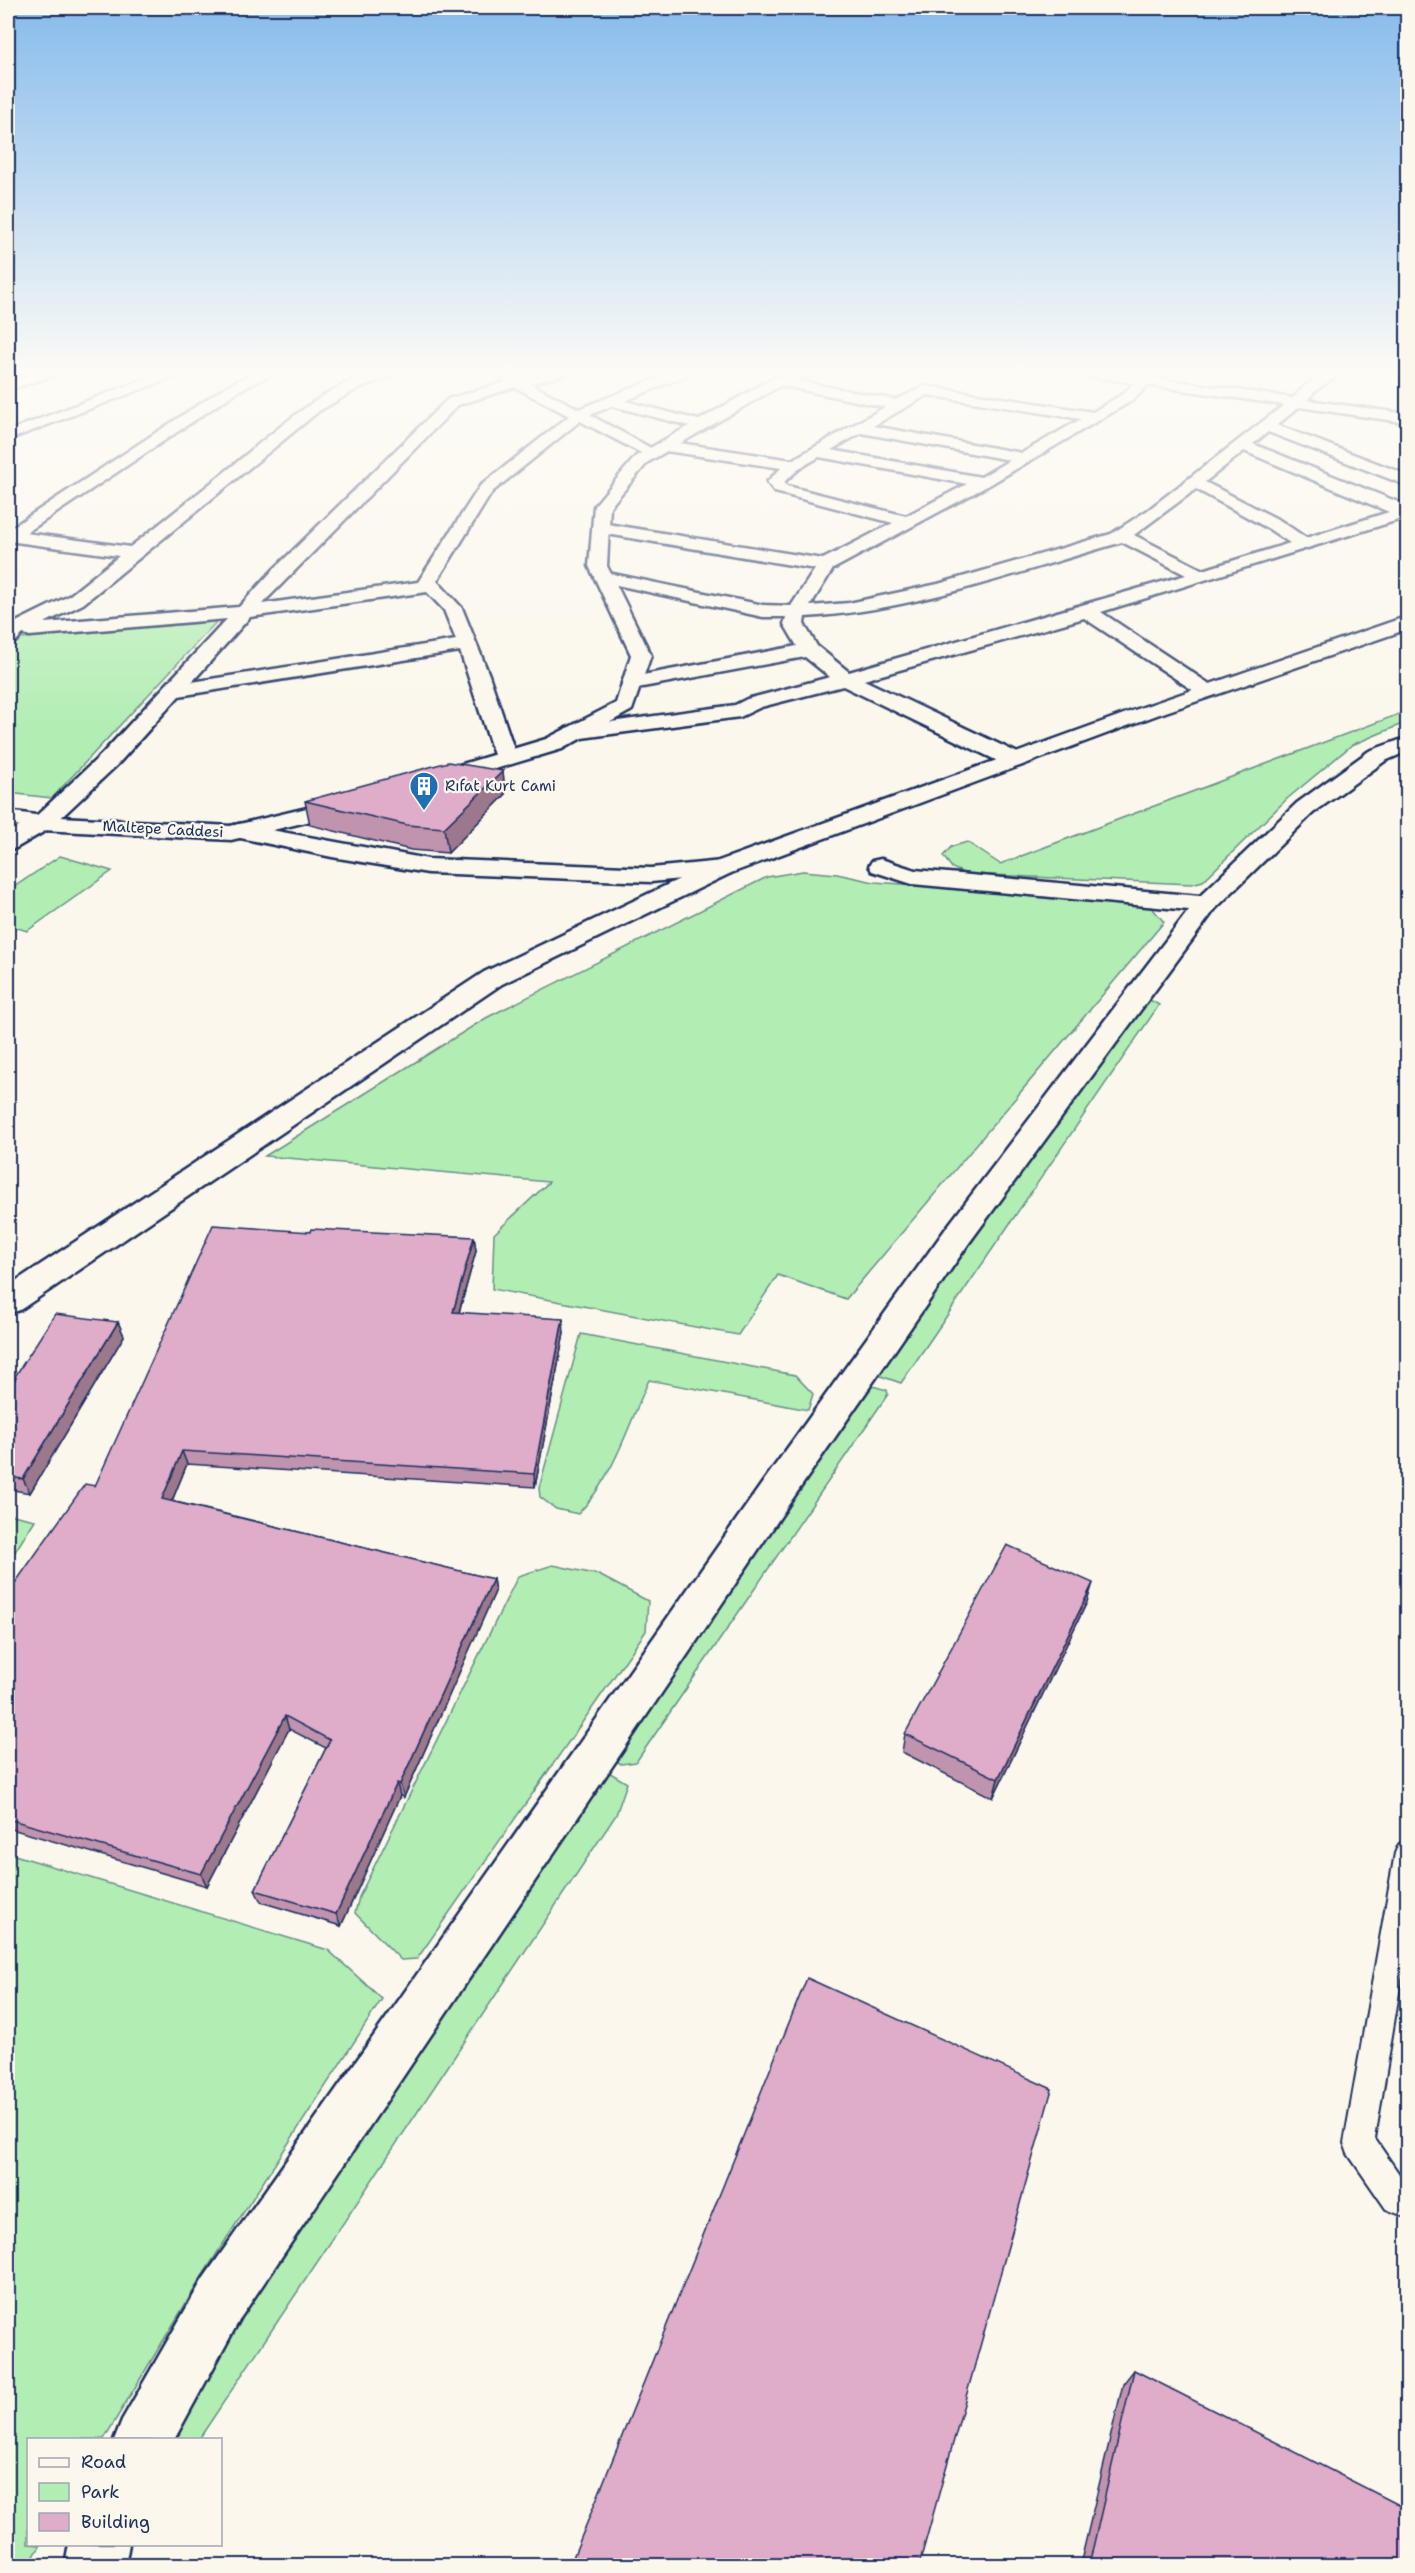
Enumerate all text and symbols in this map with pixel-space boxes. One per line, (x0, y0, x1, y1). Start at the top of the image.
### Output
building icon: Rıfat Kurt Cami (408, 770, 440, 812)
place label: Rıfat Kurt Cami (445, 776, 556, 796)
street label: Maltepe Caddesi (102, 816, 224, 842)
legend (27, 2438, 222, 2546)
text: Road (81, 2450, 126, 2474)
text: Park (81, 2480, 120, 2504)
text: Building (81, 2510, 150, 2534)

